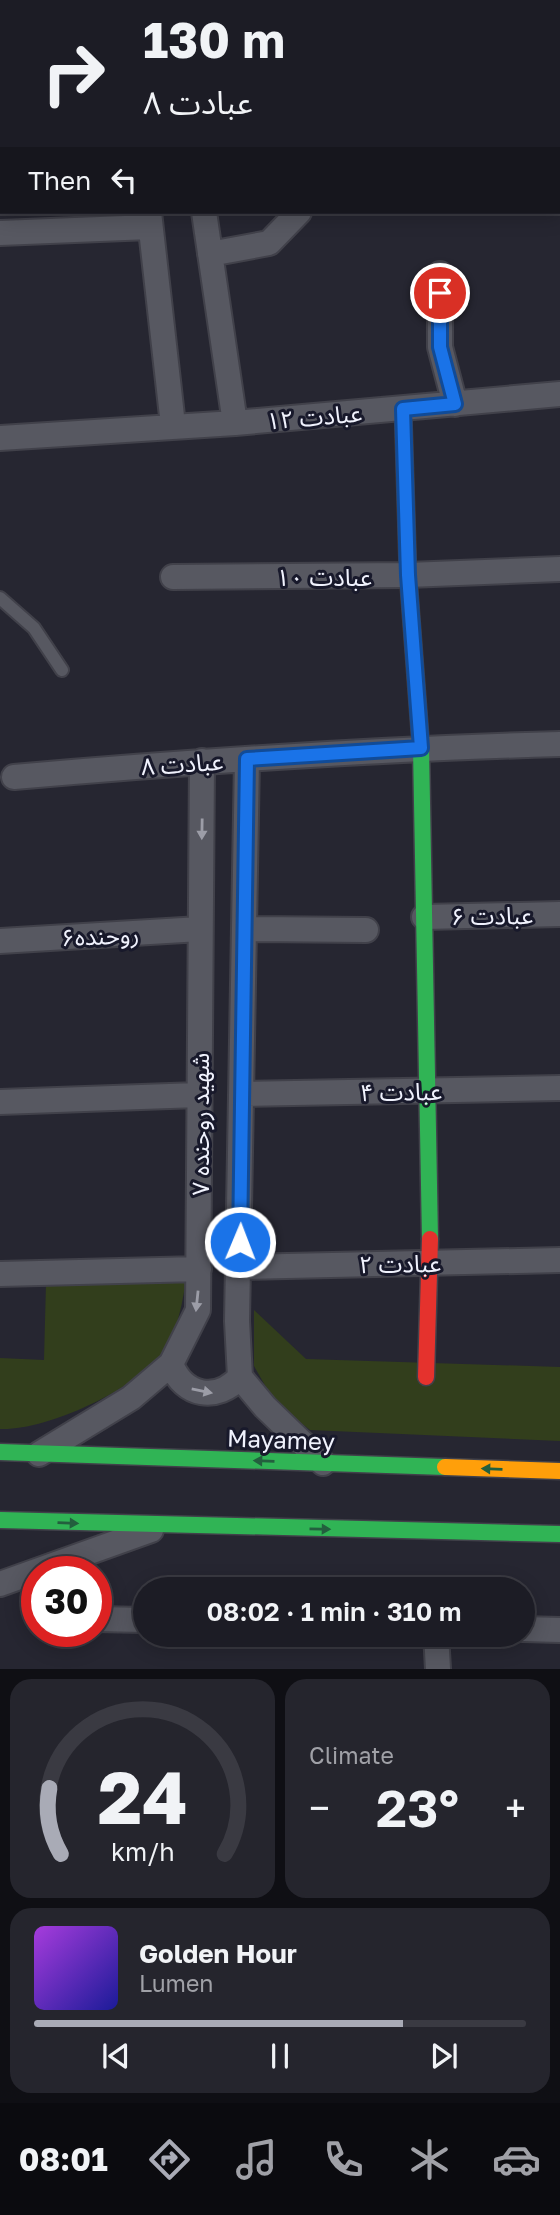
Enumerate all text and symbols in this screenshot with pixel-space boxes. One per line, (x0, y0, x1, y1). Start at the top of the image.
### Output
text: 130 m (143, 10, 285, 69)
icon: right (28, 28, 119, 119)
text: عبادت ۸ (143, 83, 253, 121)
icon: left (105, 161, 143, 199)
text: Then (28, 165, 91, 196)
pin (410, 263, 470, 323)
icon: arrive (421, 274, 459, 312)
street label: عبادت ۱۲ (265, 397, 363, 435)
street label: عبادت ۱۰ (276, 562, 372, 591)
street label: عبادت ۸ (140, 746, 224, 780)
one-way arrow (196, 818, 207, 840)
street label: عبادت ۶ (451, 900, 533, 930)
street label: روحنده۶ (60, 918, 140, 953)
street label: شهید روحنده ۷ (185, 1053, 215, 1195)
street label: عبادت ۴ (360, 1076, 442, 1106)
position arrow (203, 1205, 277, 1279)
street label: عبادت ۲ (359, 1248, 441, 1278)
one-way arrow (191, 1290, 202, 1312)
one-way arrow (191, 1386, 213, 1397)
street label: Mayamey (226, 1423, 336, 1455)
one-way arrow (253, 1456, 275, 1467)
one-way arrow (481, 1463, 503, 1475)
one-way arrow (57, 1517, 79, 1528)
one-way arrow (309, 1524, 331, 1535)
speed limit sign: 30 (21, 1556, 112, 1647)
text: 08:02 · 1 min · 310 m (206, 1596, 462, 1627)
text: Climate (309, 1741, 394, 1769)
text: 24 (98, 1754, 187, 1841)
text: 23° (376, 1776, 459, 1838)
text: − (309, 1785, 330, 1830)
text: + (505, 1785, 526, 1830)
text: km/h (111, 1836, 174, 1867)
text: Golden Hour (139, 1938, 297, 1969)
text: Lumen (139, 1969, 213, 1997)
icon: previous (97, 2037, 135, 2075)
icon: pause (261, 2037, 299, 2075)
icon: next (425, 2037, 463, 2075)
icon: directions (145, 2135, 194, 2184)
icon: music (232, 2135, 281, 2184)
icon: phone (319, 2135, 368, 2184)
icon: climate (405, 2135, 454, 2184)
icon: car (492, 2135, 541, 2184)
text: 08:01 (19, 2140, 108, 2178)

